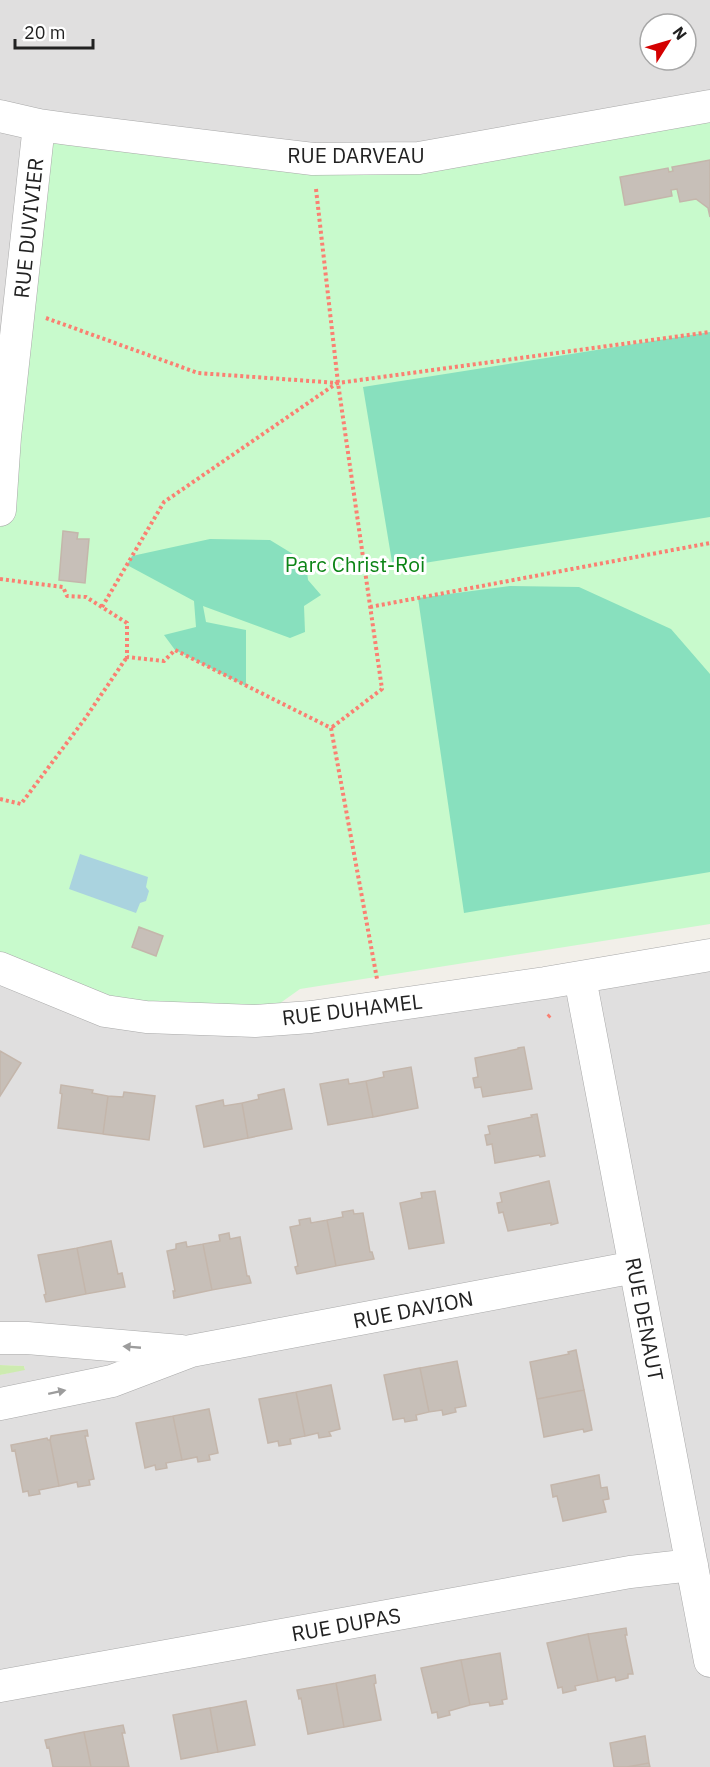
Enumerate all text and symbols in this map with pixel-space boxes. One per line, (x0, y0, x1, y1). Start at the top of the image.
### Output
scale bar (15, 12, 93, 50)
north arrow (638, 12, 698, 72)
text: 20 m (24, 21, 66, 44)
text: N (669, 22, 691, 44)
street label: RUE DARVEAU (287, 141, 425, 169)
street label: RUE DUVIVIER (7, 156, 49, 300)
park label: Parc Christ-Roi (285, 550, 425, 578)
street label: RUE DUHAMEL (280, 987, 424, 1031)
street label: RUE DENAUT (619, 1255, 671, 1383)
street label: RUE DAVION (350, 1284, 476, 1334)
one-way arrow (123, 1342, 142, 1351)
one-way arrow (48, 1387, 67, 1396)
street label: RUE DUPAS (289, 1601, 403, 1647)

